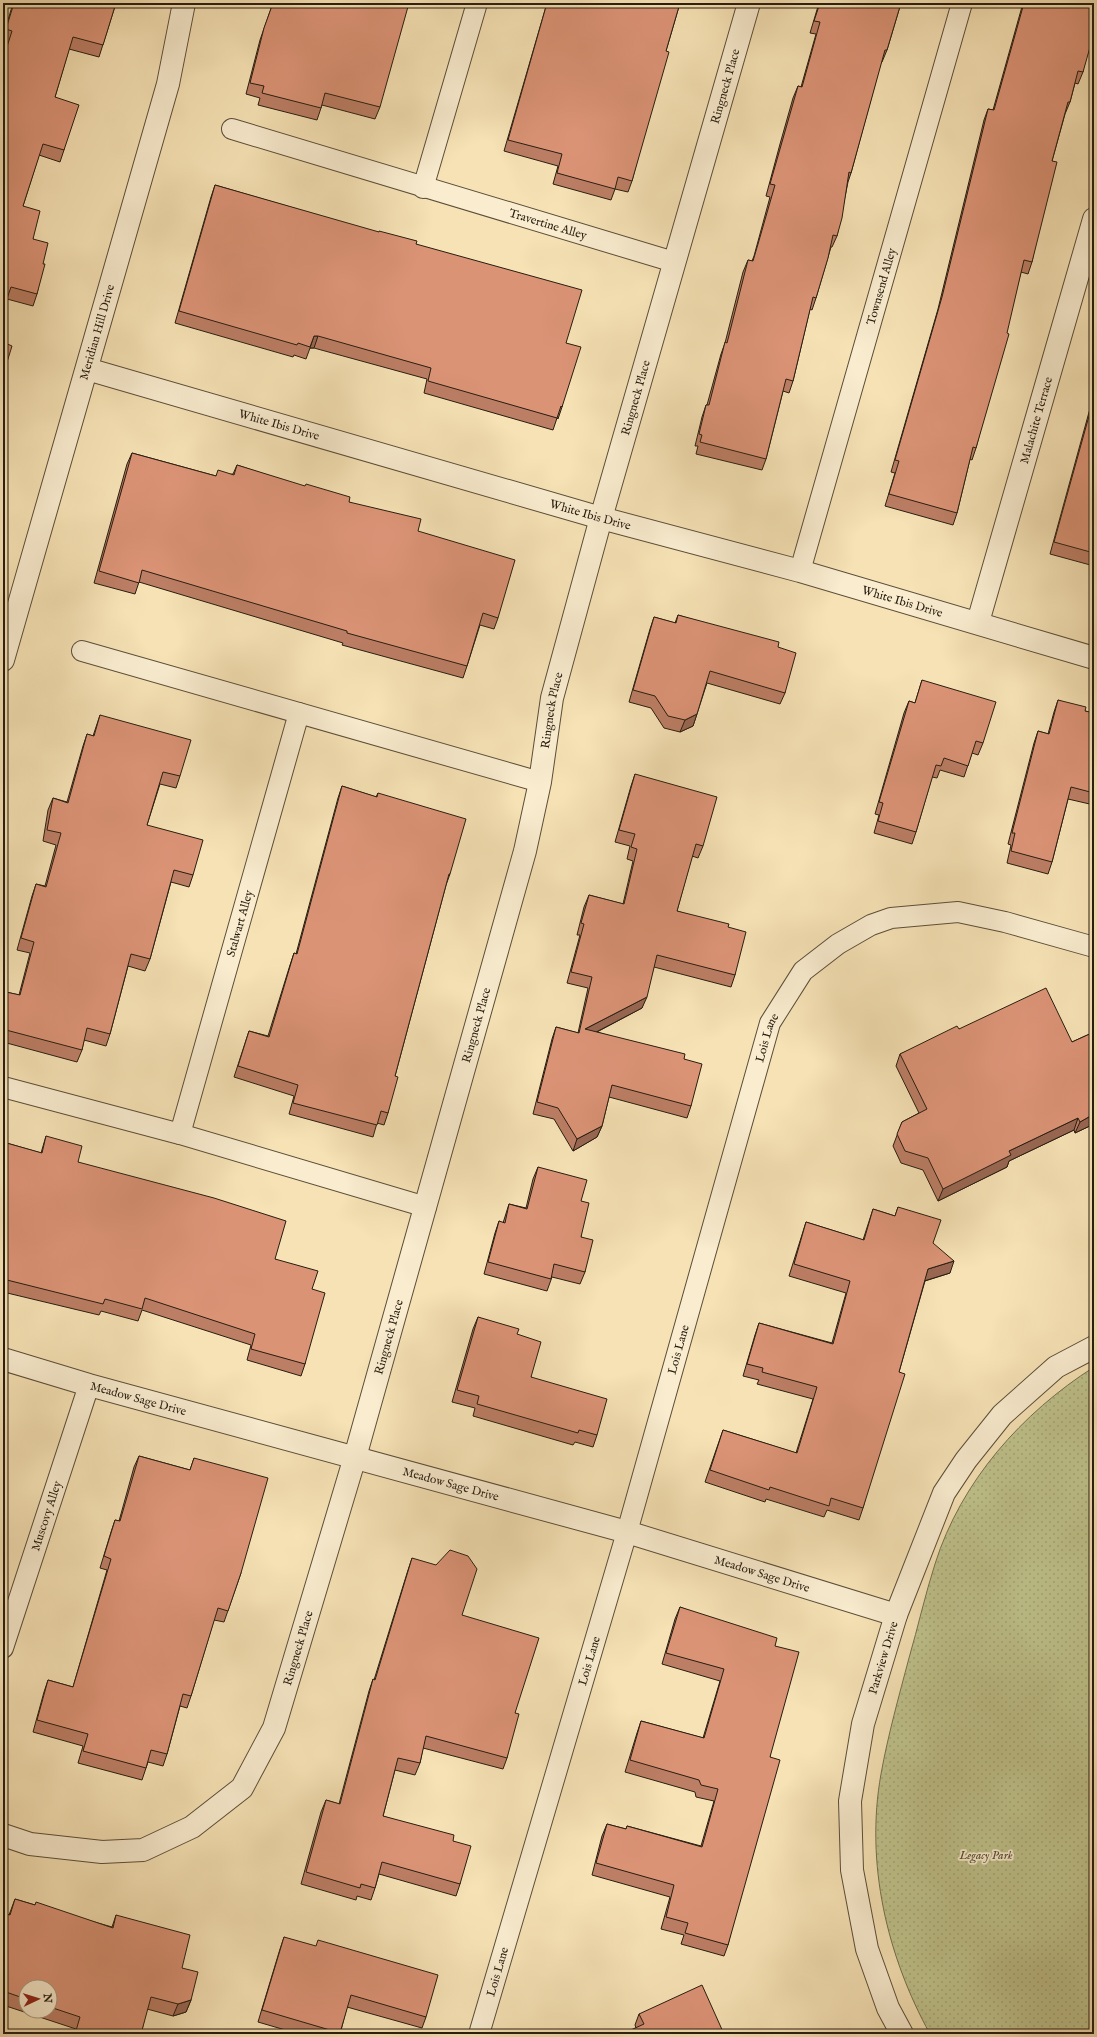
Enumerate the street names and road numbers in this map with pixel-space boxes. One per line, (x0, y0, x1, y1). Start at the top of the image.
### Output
street label: Ringneck Place (708, 47, 744, 126)
street label: Travertine Alley (507, 206, 589, 243)
street label: Townsend Alley (864, 246, 900, 327)
street label: Meridian Hill Drive (77, 282, 118, 382)
street label: Ringneck Place (618, 358, 654, 437)
street label: Malachite Terrace (1017, 375, 1056, 466)
street label: White Ibis Drive (237, 406, 322, 444)
street label: White Ibis Drive (548, 497, 633, 534)
street label: White Ibis Drive (860, 583, 945, 621)
street label: Ringneck Place (538, 670, 567, 750)
street label: Stalwart Alley (223, 888, 257, 959)
street label: Ringneck Place (459, 985, 494, 1064)
street label: Lois Lane (752, 1010, 783, 1064)
street label: Ringneck Place (371, 1297, 407, 1376)
street label: Lois Lane (665, 1323, 693, 1376)
street label: Meadow Sage Drive (88, 1379, 188, 1419)
street label: Meadow Sage Drive (401, 1464, 501, 1505)
street label: Muscovy Alley (28, 1479, 65, 1553)
street label: Meadow Sage Drive (712, 1552, 812, 1596)
street label: Ringneck Place (280, 1608, 317, 1687)
street label: Parkview Drive (865, 1619, 902, 1696)
street label: Lois Lane (575, 1634, 604, 1687)
street label: Lois Lane (483, 1945, 512, 1998)

